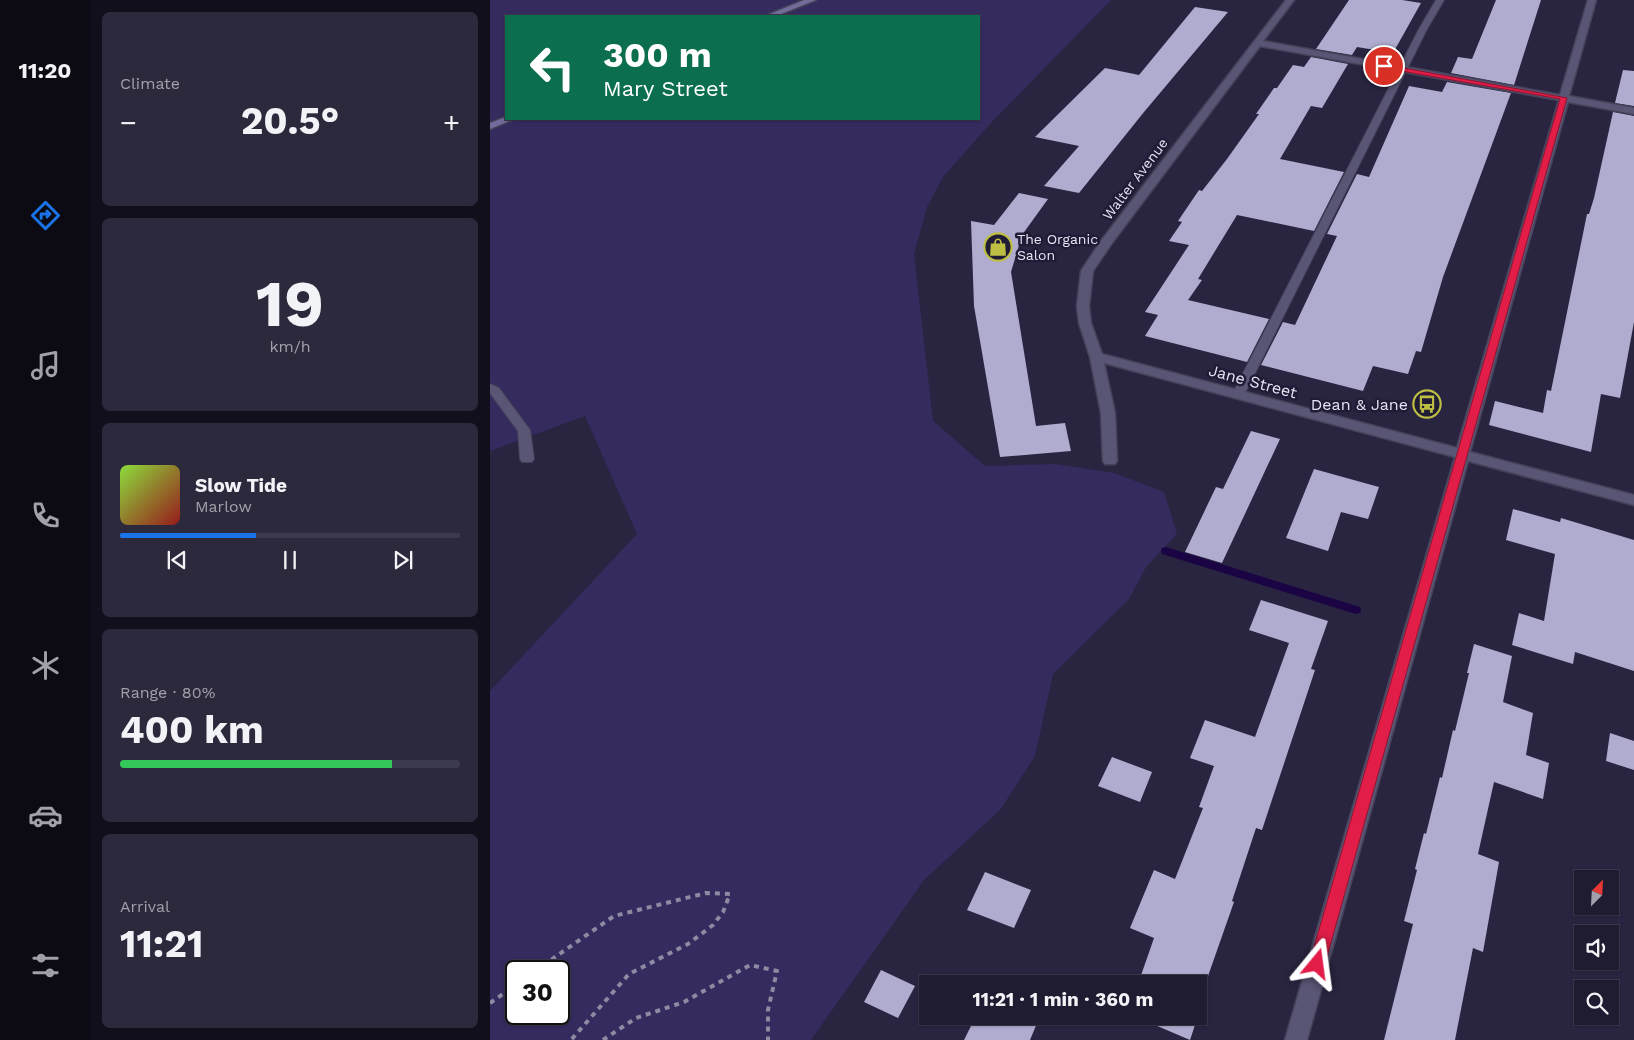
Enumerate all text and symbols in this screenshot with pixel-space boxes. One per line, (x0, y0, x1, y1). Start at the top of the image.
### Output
text: 300 m (603, 34, 712, 76)
icon: left (520, 35, 585, 100)
pin (1363, 45, 1405, 87)
icon: arrive (1370, 52, 1398, 80)
text: 11:20 (19, 58, 71, 83)
text: Climate (120, 74, 180, 93)
text: Mary Street (603, 76, 728, 101)
text: 20.5° (241, 99, 339, 143)
text: − (120, 106, 137, 139)
text: + (443, 106, 460, 139)
street label: Walter Avenue (1099, 135, 1171, 223)
icon: directions (28, 198, 63, 233)
place label: The Organic Salon (1017, 231, 1098, 263)
shop icon: The Organic Salon (983, 232, 1013, 262)
text: 19 (256, 266, 324, 342)
text: km/h (269, 337, 311, 356)
icon: music (28, 348, 63, 383)
street label: Jane Street (1207, 361, 1299, 402)
bus stop icon: Dean & Jane (1412, 389, 1442, 419)
place label: Dean & Jane (1311, 395, 1408, 414)
text: Slow Tide (195, 474, 287, 497)
text: Marlow (195, 497, 252, 516)
icon: phone (28, 498, 63, 533)
icon: previous (163, 546, 191, 574)
icon: pause (276, 546, 304, 574)
icon: next (389, 546, 417, 574)
icon: climate (28, 648, 63, 683)
text: Range · 80% (120, 683, 215, 702)
text: 400 km (120, 708, 264, 752)
icon: car (28, 798, 63, 833)
north arrow (1574, 870, 1619, 915)
map controls (1574, 870, 1619, 1025)
text: Arrival (120, 897, 170, 916)
text: 11:21 (120, 922, 203, 966)
button: sound (1574, 925, 1619, 970)
position arrow (1290, 937, 1342, 989)
icon: filters (28, 948, 63, 983)
speed limit sign: 30 (505, 960, 570, 1025)
button: search (1574, 980, 1619, 1025)
text: 11:21 · 1 min · 360 m (973, 988, 1153, 1011)

